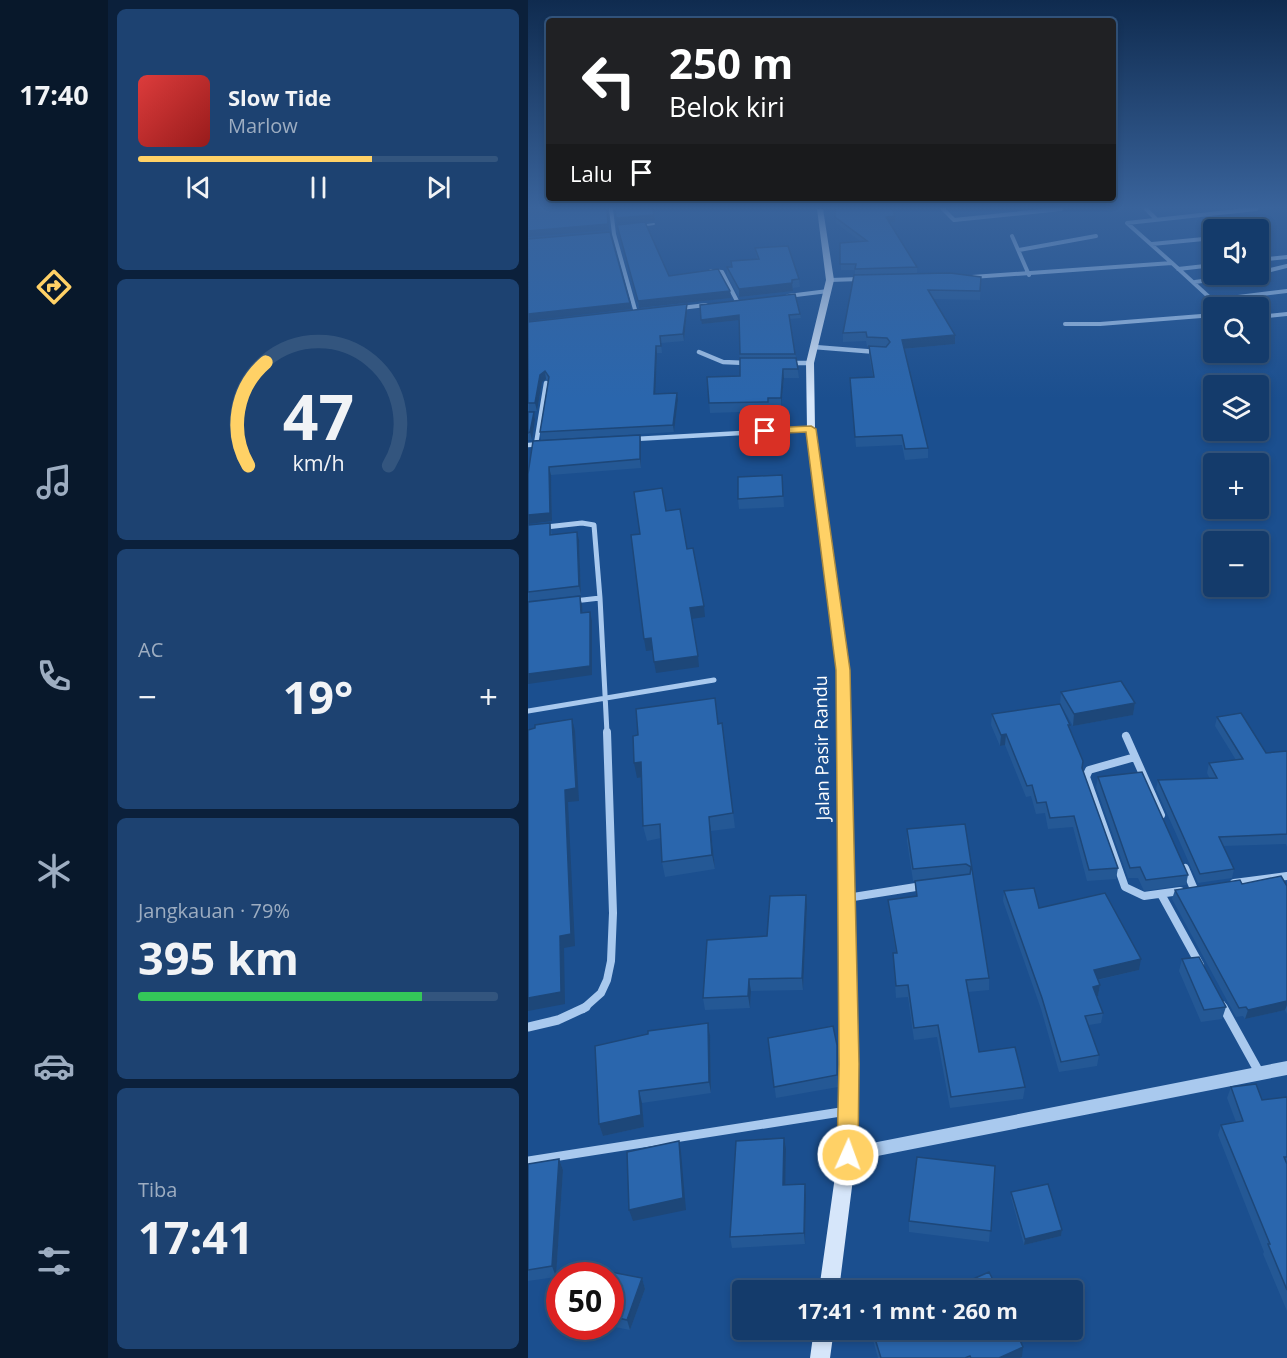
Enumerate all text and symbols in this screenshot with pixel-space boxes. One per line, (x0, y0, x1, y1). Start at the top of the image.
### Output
text: 250 m (669, 34, 793, 91)
icon: left (570, 42, 648, 120)
text: 17:40 (19, 76, 89, 113)
text: Slow Tide (228, 82, 331, 112)
text: Belok kiri (669, 88, 785, 125)
text: Marlow (228, 112, 298, 139)
icon: arrive (625, 156, 658, 189)
text: Lalu (570, 158, 613, 188)
icon: previous (182, 171, 215, 204)
icon: pause (302, 171, 335, 204)
icon: next (422, 171, 455, 204)
map controls (1203, 219, 1269, 597)
button: sound (1203, 219, 1269, 285)
icon: directions (33, 266, 75, 308)
button: search (1203, 297, 1269, 363)
text: 47 (282, 373, 354, 458)
button: layers (1203, 375, 1269, 441)
pin (739, 405, 790, 456)
icon: arrive (748, 414, 781, 447)
text: km/h (292, 449, 344, 478)
button: + (1203, 453, 1269, 519)
icon: music (33, 461, 75, 503)
button: − (1203, 531, 1269, 597)
text: AC (138, 636, 163, 663)
icon: phone (33, 655, 75, 697)
text: 19° (283, 666, 353, 727)
text: − (138, 674, 157, 719)
text: + (479, 674, 498, 719)
street label: Jalan Pasir Randu (808, 675, 834, 823)
icon: climate (33, 850, 75, 892)
text: Jangkauan · 79% (138, 897, 290, 924)
text: 395 km (138, 927, 299, 988)
icon: car (33, 1045, 75, 1087)
position arrow (816, 1123, 880, 1187)
text: Tiba (138, 1176, 177, 1203)
text: 17:41 (138, 1206, 254, 1267)
icon: filters (33, 1240, 75, 1282)
speed limit sign: 50 (546, 1262, 624, 1340)
text: 17:41 · 1 mnt · 260 m (797, 1295, 1018, 1325)

